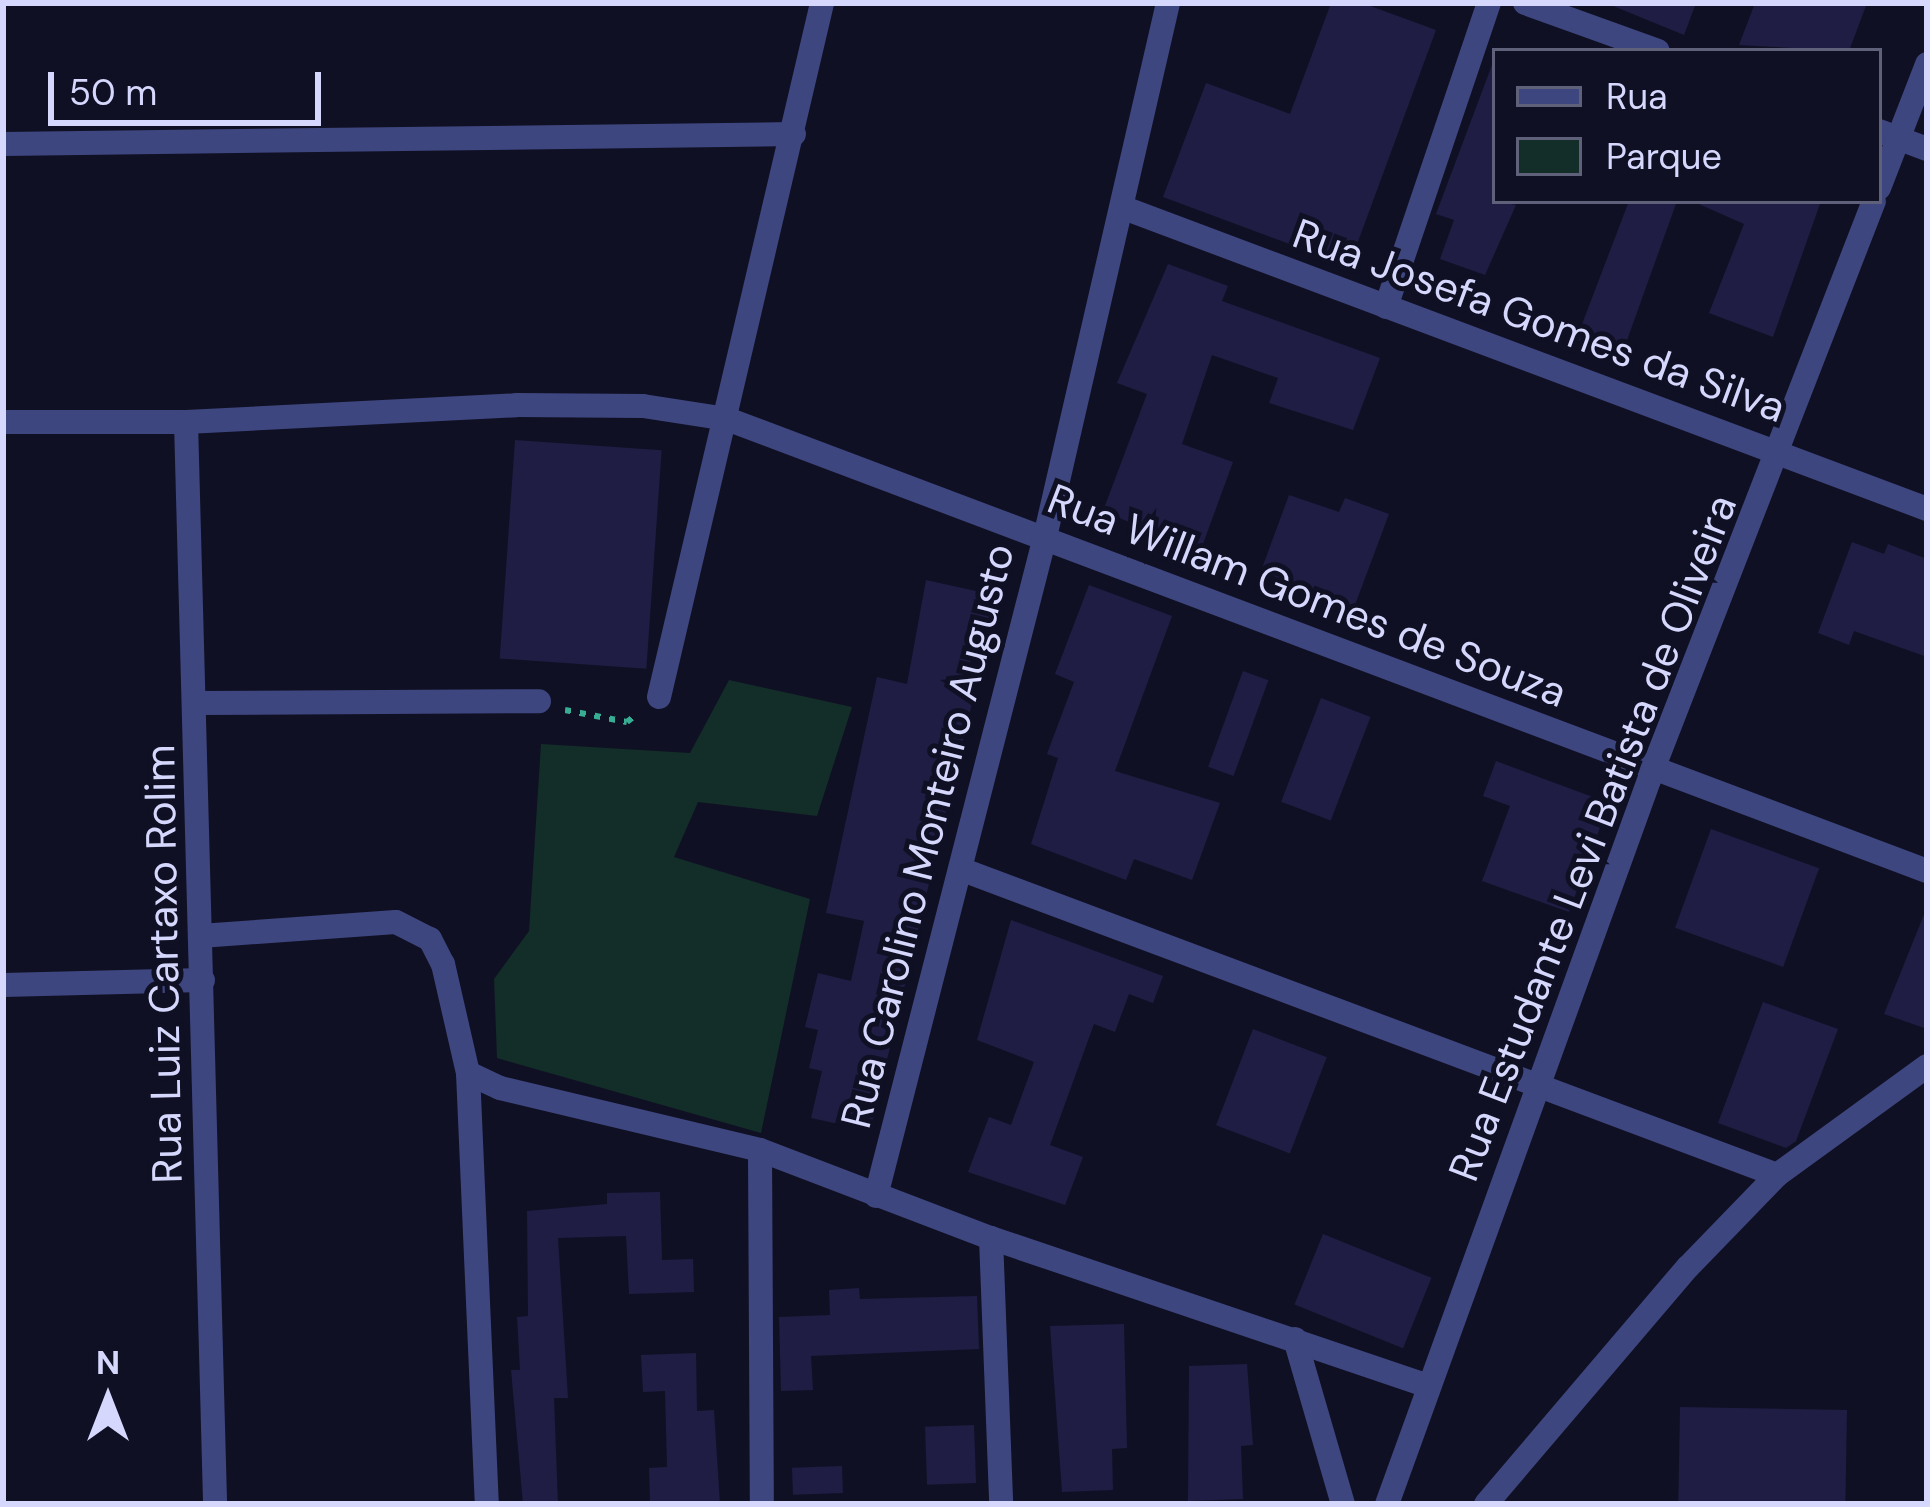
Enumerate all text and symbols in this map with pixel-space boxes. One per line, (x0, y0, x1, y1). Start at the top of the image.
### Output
scale bar (54, 48, 327, 122)
legend (1492, 48, 1882, 204)
text: 50 m (69, 69, 157, 116)
text: Rua (1606, 73, 1668, 120)
text: Parque (1606, 133, 1722, 180)
street label: Rua Josefa Gomes da Silva (1286, 208, 1792, 434)
street label: Rua Willam Gomes de Souza (1041, 474, 1573, 718)
street label: Rua Estudante Levi Batista de Oliveira (1439, 488, 1747, 1188)
street label: Rua Carolino Monteiro Augusto (831, 539, 1025, 1133)
street label: Rua Luiz Cartaxo Rolim (135, 744, 193, 1184)
north arrow (48, 1339, 168, 1459)
text: N (96, 1341, 120, 1384)

